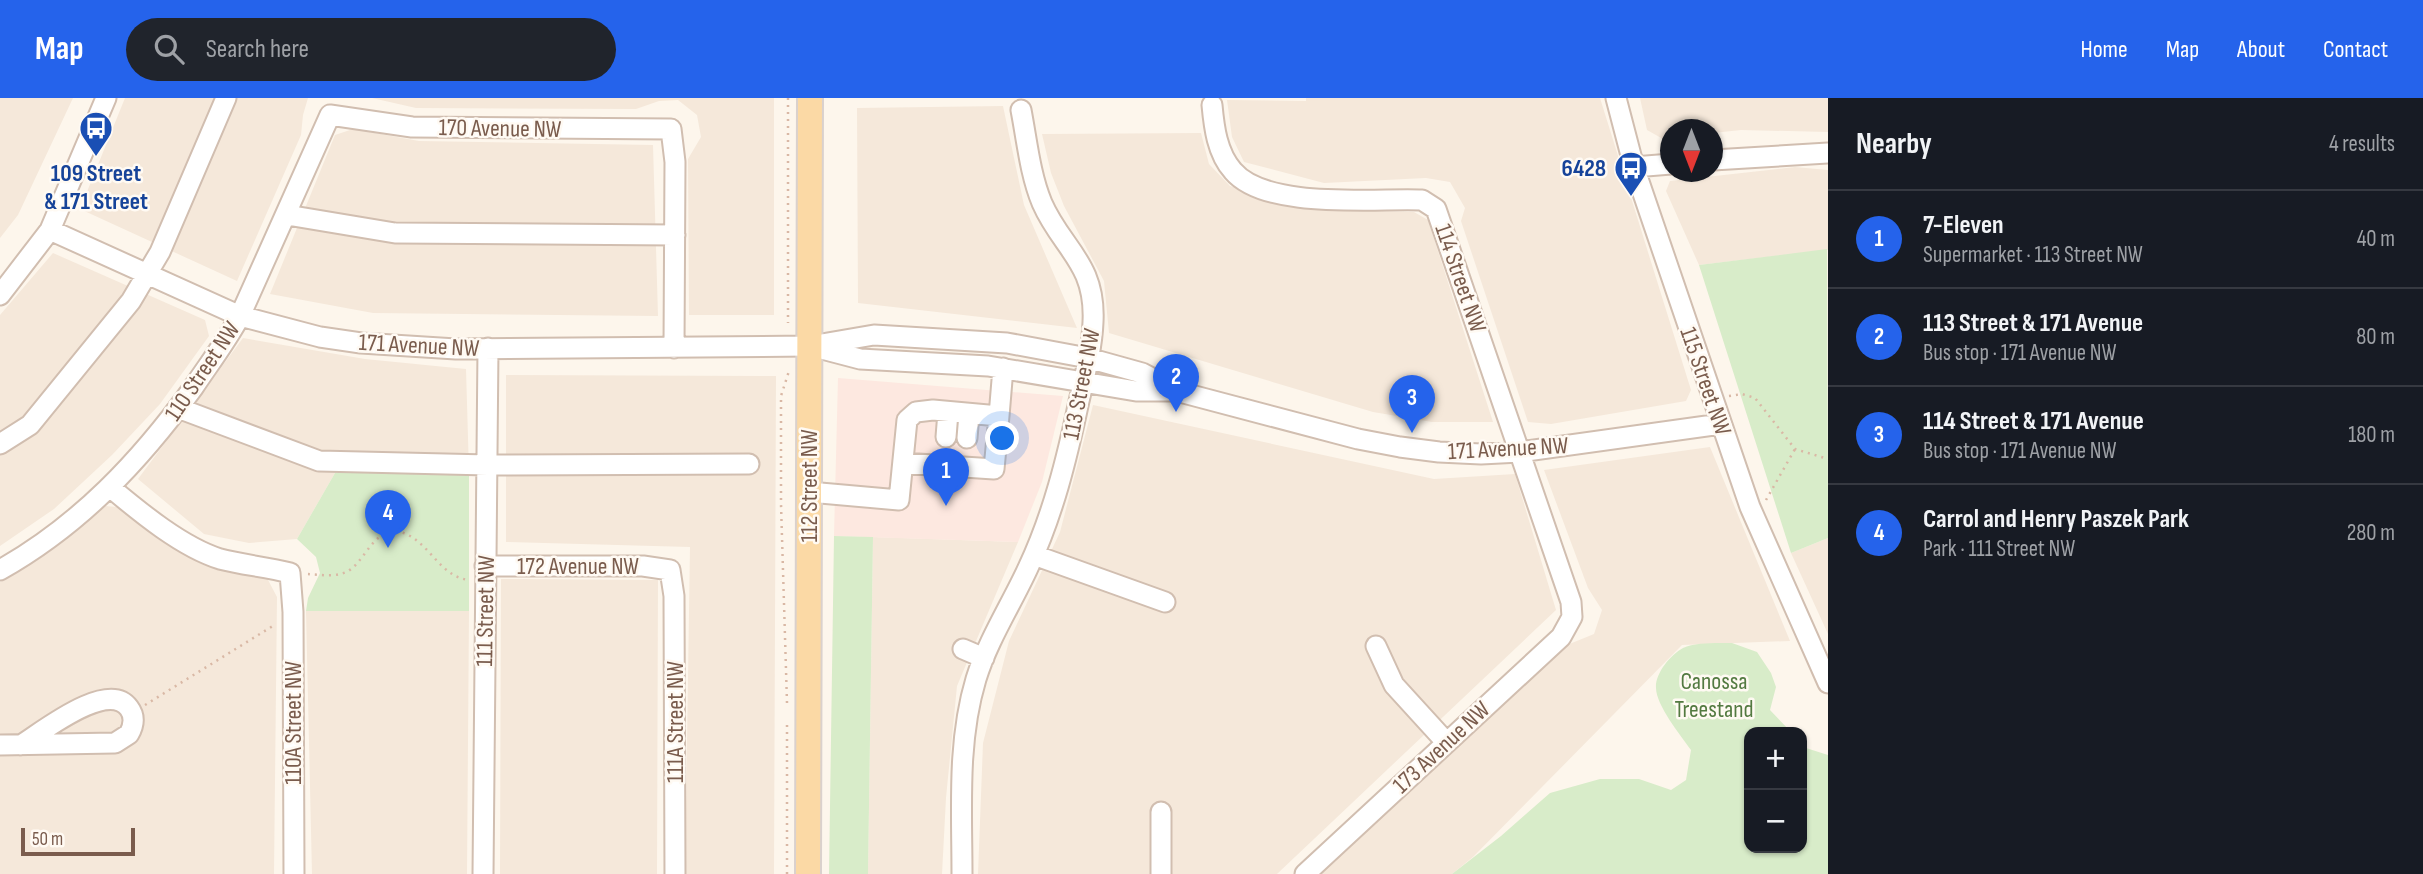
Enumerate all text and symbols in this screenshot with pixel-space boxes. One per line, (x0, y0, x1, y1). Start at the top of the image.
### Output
search box (126, 18, 616, 81)
text: Map (35, 29, 84, 69)
icon: search (150, 30, 188, 68)
text: Search here (206, 34, 309, 65)
text: Home (2080, 35, 2128, 64)
text: Map (2166, 35, 2199, 64)
text: About (2237, 35, 2285, 64)
text: Contact (2323, 35, 2388, 64)
bus stop icon: 109 Street & 171 Street (77, 109, 115, 158)
street label: 170 Avenue NW (438, 113, 562, 144)
north arrow (1660, 119, 1723, 182)
text: Nearby (1856, 126, 1932, 162)
text: 4 results (2329, 130, 2395, 158)
bus stop icon: 6428 (1612, 149, 1650, 198)
place label: 6428 (1561, 154, 1606, 183)
place label: 109 Street & 171 Street (44, 159, 148, 216)
text: 7-Eleven (1923, 210, 2004, 241)
street label: 114 Street NW (1428, 220, 1493, 337)
text: 1 (1874, 225, 1884, 253)
text: 40 m (2357, 225, 2395, 253)
text: Supermarket · 113 Street NW (1923, 241, 2143, 269)
text: 113 Street & 171 Avenue (1923, 308, 2143, 339)
street label: 110 Street NW (159, 316, 246, 426)
street label: 115 Street NW (1673, 323, 1738, 439)
text: 2 (1874, 323, 1884, 351)
text: 80 m (2356, 323, 2395, 351)
street label: 113 Street NW (1056, 326, 1107, 442)
street label: 171 Avenue NW (358, 328, 480, 363)
text: Bus stop · 171 Avenue NW (1923, 339, 2116, 367)
pin: 2 (1153, 354, 1199, 412)
pin: 3 (1389, 375, 1435, 433)
text: 114 Street & 171 Avenue (1923, 406, 2144, 437)
your location (985, 421, 1019, 455)
text: 3 (1874, 421, 1884, 449)
text: 180 m (2348, 421, 2395, 449)
street label: 112 Street NW (795, 429, 824, 543)
street label: 171 Avenue NW (1447, 431, 1569, 466)
text: Bus stop · 171 Avenue NW (1923, 437, 2116, 465)
pin: 1 (923, 448, 969, 506)
pin: 4 (365, 490, 411, 548)
text: Carrol and Henry Paszek Park (1923, 504, 2189, 535)
text: 4 (1874, 519, 1884, 547)
text: 280 m (2347, 519, 2395, 547)
text: Park · 111 Street NW (1923, 535, 2075, 563)
street label: 172 Avenue NW (517, 552, 639, 581)
street label: 111 Street NW (470, 555, 501, 667)
street label: 110A Street NW (279, 661, 308, 785)
street label: 111A Street NW (661, 661, 690, 783)
park label: Canossa Treestand (1674, 667, 1754, 724)
street label: 173 Avenue NW (1387, 695, 1496, 800)
map controls (1744, 727, 1807, 853)
button: + (1744, 727, 1807, 790)
button: − (1744, 790, 1807, 853)
scale bar (21, 825, 135, 857)
text: 50 m (32, 828, 63, 851)

